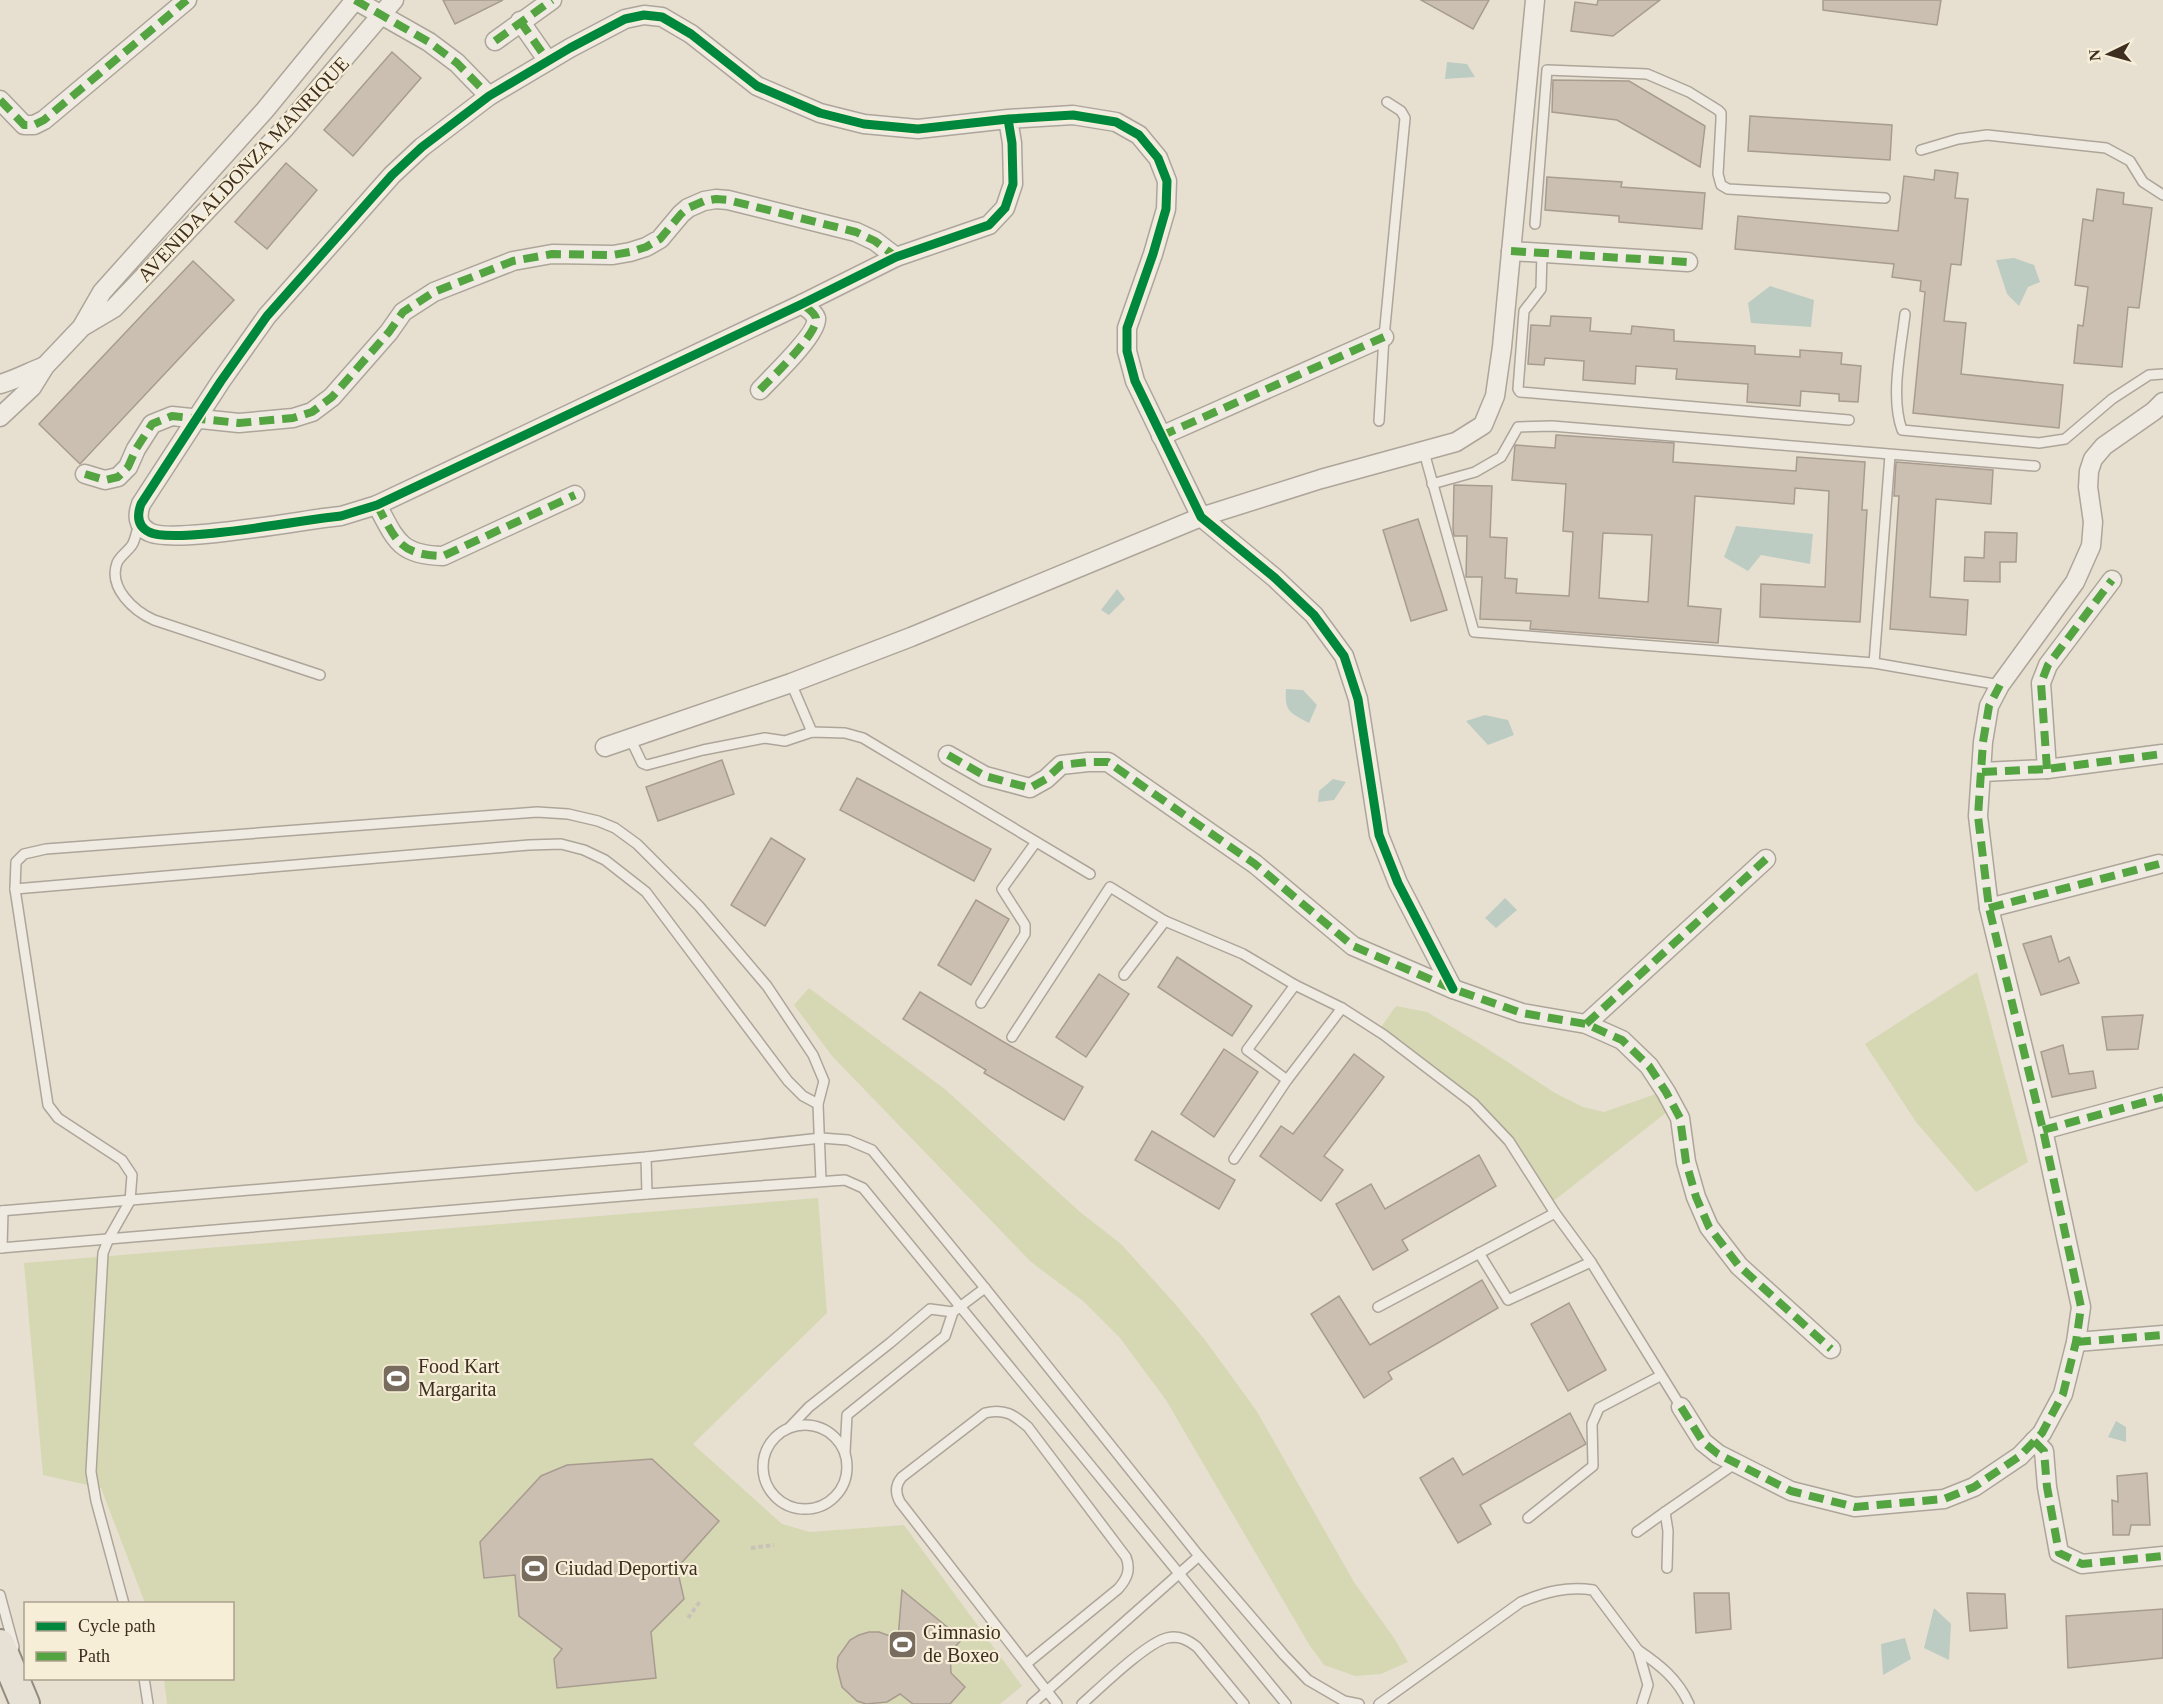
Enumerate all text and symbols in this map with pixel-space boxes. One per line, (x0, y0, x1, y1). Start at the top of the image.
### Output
north arrow (2079, 24, 2139, 84)
text: N (2086, 48, 2104, 62)
street label: AVENIDA ALDONZA MANRIQUE (133, 52, 353, 286)
place label: Food Kart Margarita (418, 1355, 500, 1401)
sports icon: Food Kart Margarita (381, 1362, 413, 1394)
sports icon: Ciudad Deportiva (518, 1552, 550, 1584)
place label: Ciudad Deportiva (555, 1557, 698, 1580)
legend (24, 1602, 234, 1680)
text: Cycle path (78, 1616, 155, 1636)
place label: Gimnasio de Boxeo (923, 1621, 1001, 1666)
sports icon: Gimnasio de Boxeo (886, 1628, 918, 1660)
text: Path (78, 1646, 110, 1666)

